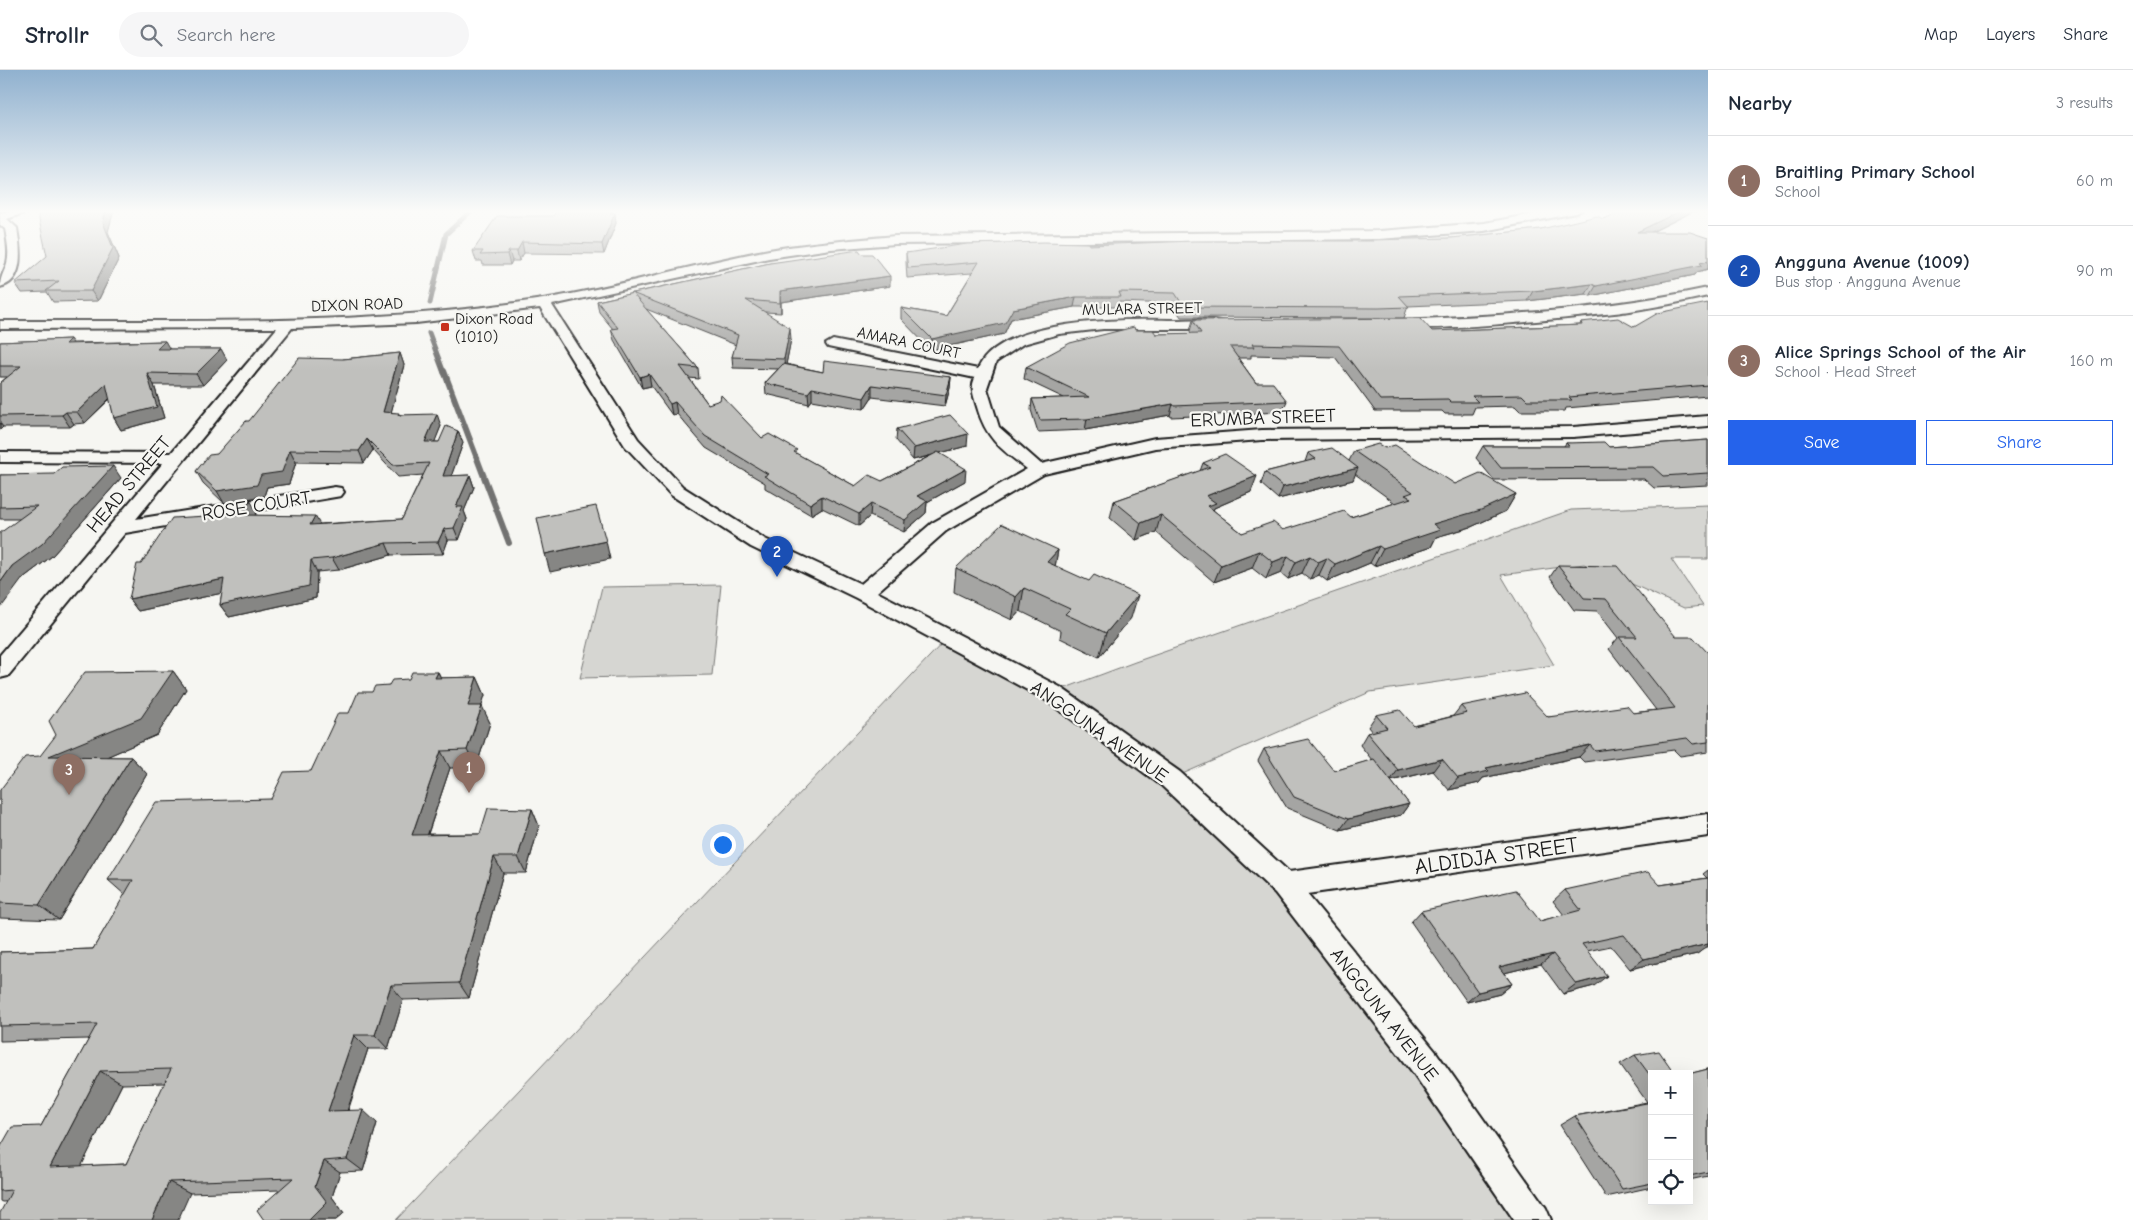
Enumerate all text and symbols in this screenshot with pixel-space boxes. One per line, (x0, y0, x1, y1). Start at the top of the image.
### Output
search box (119, 12, 469, 57)
text: Strollr (25, 21, 89, 49)
icon: search (137, 21, 165, 49)
text: Search here (177, 24, 276, 46)
text: Map (1924, 24, 1958, 45)
text: Layers (1986, 24, 2035, 45)
text: Share (2063, 24, 2108, 45)
text: Nearby (1728, 91, 1792, 115)
text: 3 results (2056, 94, 2113, 112)
text: Braitling Primary School (1775, 161, 1975, 183)
text: 1 (1741, 172, 1747, 190)
text: 60 m (2076, 172, 2113, 190)
text: School (1775, 183, 1821, 201)
text: Angguna Avenue (1009) (1775, 251, 1970, 273)
text: 2 (1740, 262, 1748, 280)
text: 90 m (2076, 262, 2113, 280)
text: Bus stop · Angguna Avenue (1775, 273, 1961, 291)
street label: DIXON ROAD (311, 294, 403, 316)
street label: MULARA STREET (1082, 299, 1203, 319)
place label: Dixon Road (1010) (455, 310, 533, 346)
marker: Dixon Road (1010) (439, 321, 451, 333)
street label: AMARA COURT (855, 323, 963, 363)
text: Alice Springs School of the Air (1775, 341, 2026, 363)
text: 3 (1740, 352, 1748, 370)
text: 160 m (2070, 352, 2113, 370)
text: School · Head Street (1775, 363, 1916, 381)
street label: ERUMBA STREET (1190, 404, 1336, 432)
button: Save (1728, 420, 1916, 465)
button: Share (1926, 420, 2113, 465)
street label: HEAD STREET (82, 432, 176, 537)
street label: ROSE COURT (200, 487, 312, 525)
pin: 2 (761, 536, 793, 577)
street label: ANGGUNA AVENUE (1026, 676, 1172, 787)
pin: 1 (453, 752, 485, 793)
pin: 3 (53, 754, 85, 795)
your location (710, 832, 736, 858)
street label: ALDIDJA STREET (1413, 832, 1580, 880)
street label: ANGGUNA AVENUE (1325, 944, 1443, 1086)
map controls (1648, 1070, 1693, 1205)
button: + (1648, 1070, 1693, 1115)
button: − (1648, 1115, 1693, 1160)
button: locate (1648, 1160, 1693, 1205)

